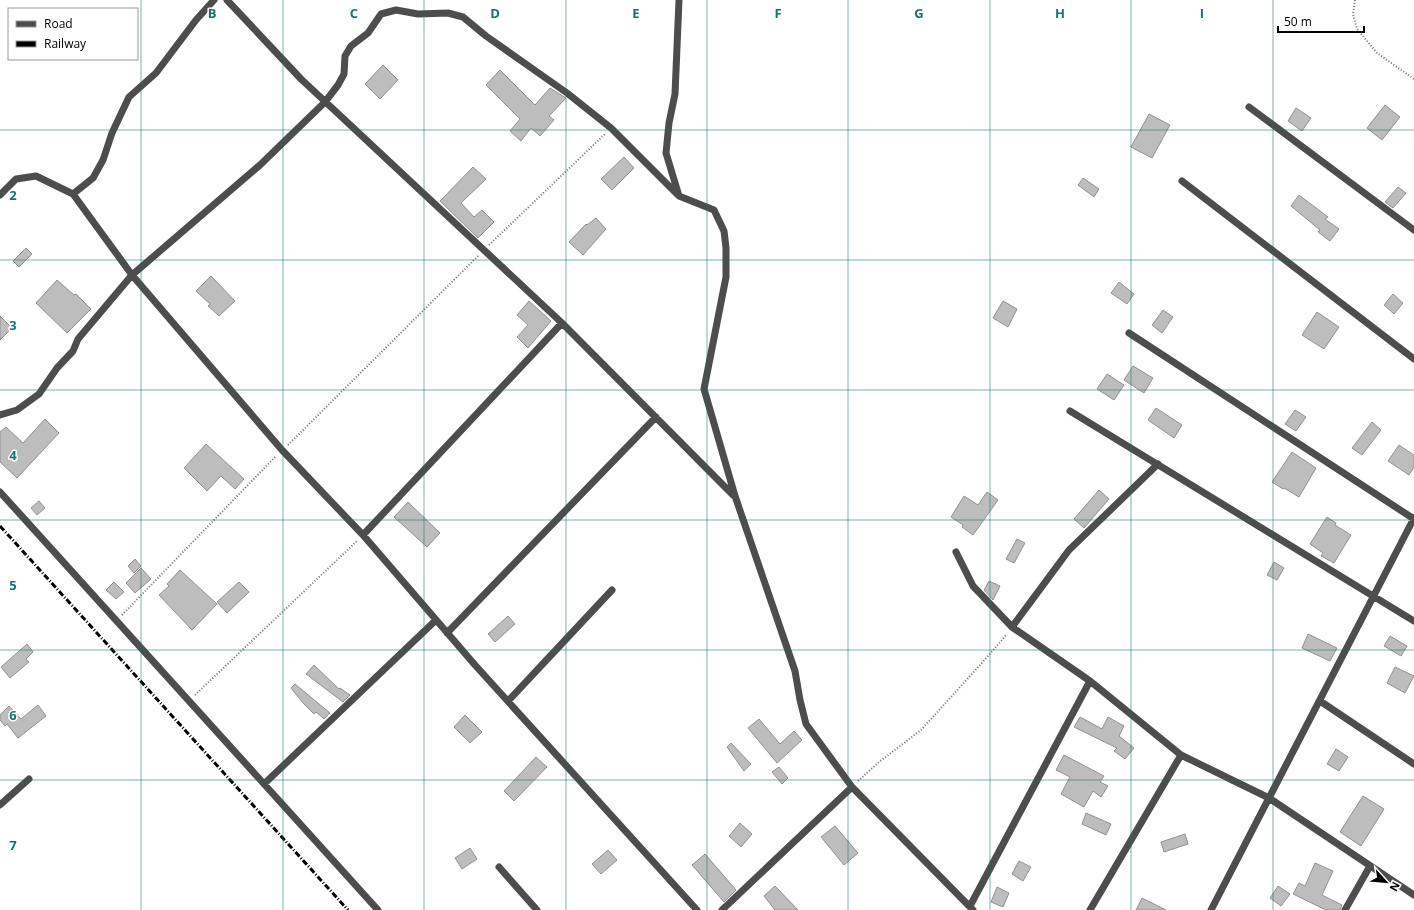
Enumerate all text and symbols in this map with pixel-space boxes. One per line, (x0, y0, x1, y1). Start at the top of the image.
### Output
text: B (208, 4, 217, 22)
text: C (350, 4, 358, 22)
text: D (490, 4, 500, 22)
text: E (632, 4, 640, 22)
text: F (774, 4, 782, 22)
text: G (914, 4, 924, 22)
text: H (1055, 4, 1065, 22)
text: I (1200, 4, 1204, 22)
legend (8, 8, 138, 60)
scale bar (1278, 8, 1364, 34)
text: 50 m (1284, 13, 1312, 30)
text: Road (44, 15, 73, 32)
text: Railway (44, 35, 87, 52)
text: 2 (9, 186, 17, 204)
text: 3 (9, 316, 17, 334)
text: 4 (9, 446, 17, 464)
text: 5 (9, 576, 17, 594)
text: 6 (9, 706, 17, 724)
text: 7 (9, 836, 17, 854)
north arrow (1366, 862, 1406, 902)
text: N (1387, 879, 1404, 894)

